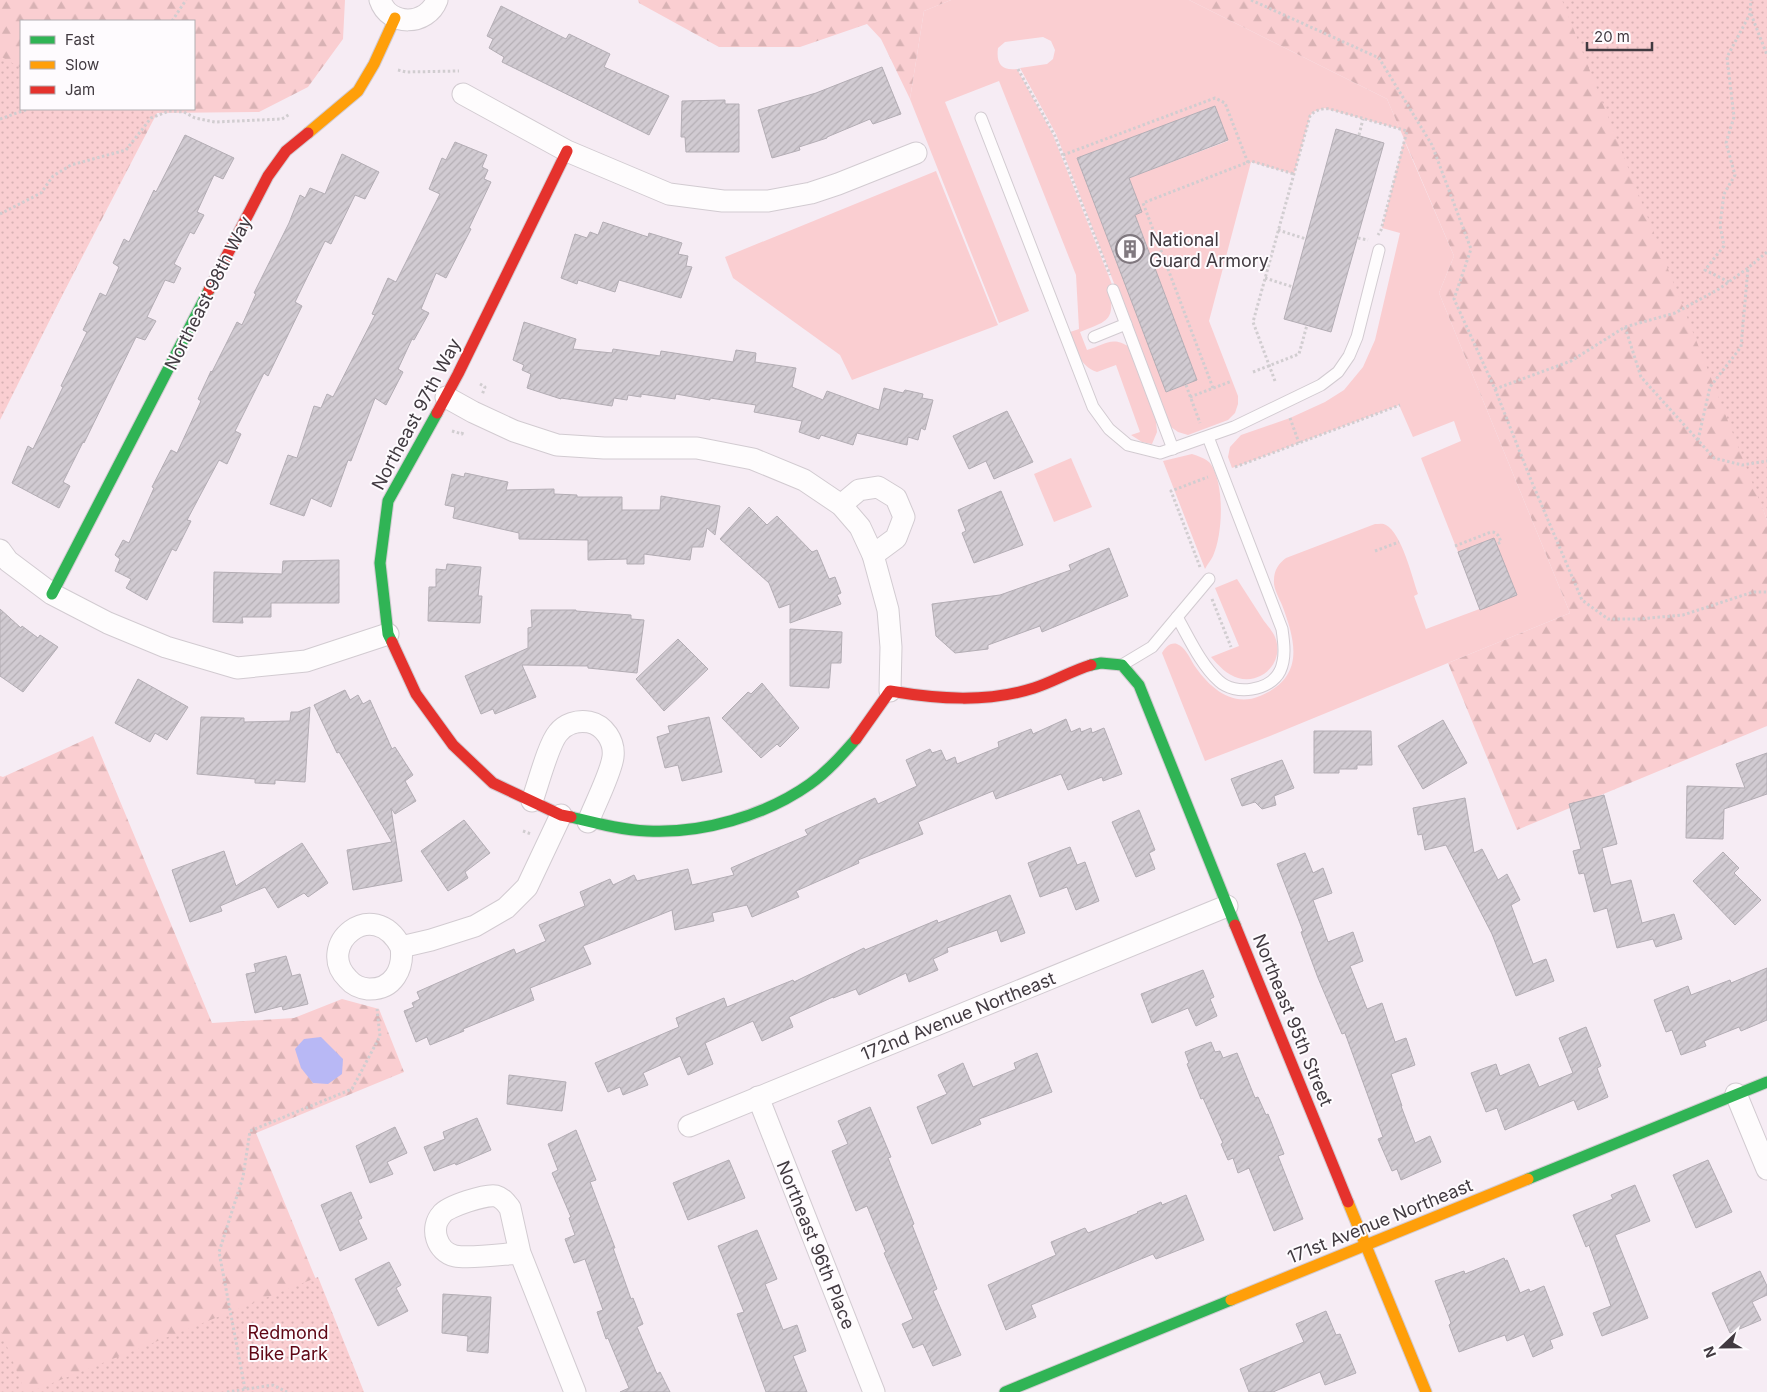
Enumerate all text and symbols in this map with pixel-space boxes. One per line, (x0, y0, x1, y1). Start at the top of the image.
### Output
legend (20, 20, 195, 110)
scale bar (1587, 20, 1652, 52)
text: 20 m (1594, 27, 1630, 46)
text: Fast (65, 30, 95, 49)
text: Slow (65, 55, 99, 74)
text: Jam (65, 80, 95, 99)
street label: Northeast 98th Way (160, 213, 256, 373)
place label: National Guard Armory (1149, 229, 1269, 271)
building icon: National Guard Armory (1115, 234, 1145, 264)
street label: Northeast 97th Way (367, 335, 465, 493)
street label: Northeast 95th Street (1249, 931, 1337, 1109)
street label: 172nd Avenue Northeast (858, 967, 1058, 1065)
street label: Northeast 96th Place (773, 1158, 859, 1332)
street label: 171st Avenue Northeast (1284, 1174, 1476, 1268)
park label: Redmond Bike Park (247, 1322, 329, 1364)
north arrow (1697, 1322, 1747, 1372)
text: N (1700, 1344, 1719, 1360)

